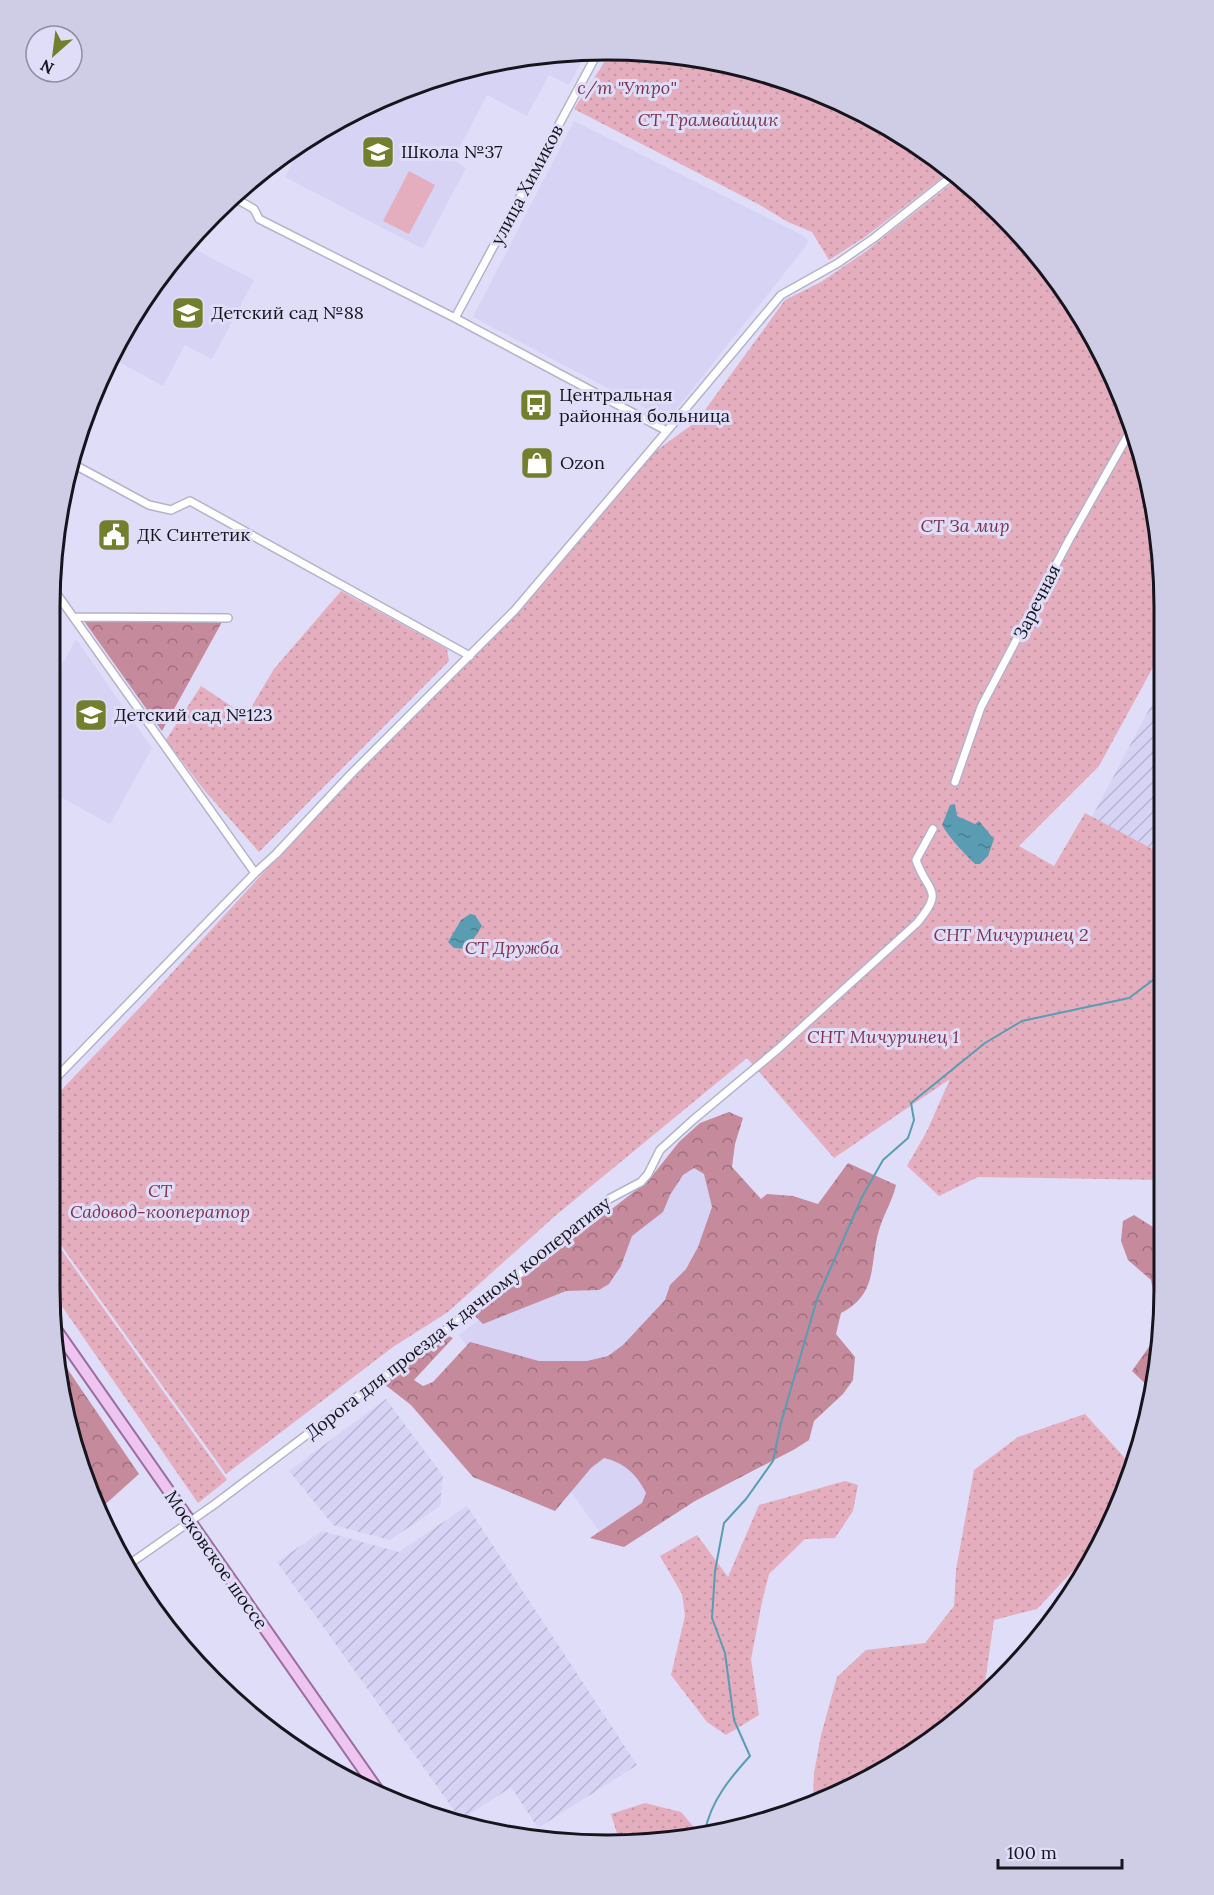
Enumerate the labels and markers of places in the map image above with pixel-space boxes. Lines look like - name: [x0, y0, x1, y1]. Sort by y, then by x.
- school or university icon: Школа №37: [360, 134, 396, 170]
- place label: Школа №37: [401, 140, 502, 163]
- school or university icon: Детский сад №88: [170, 295, 206, 331]
- place label: Детский сад №88: [211, 301, 364, 324]
- place label: Центральная районная больница: [559, 383, 730, 427]
- bus stop icon: Центральная районная больница: [518, 387, 554, 423]
- shop icon: Ozon: [519, 445, 555, 481]
- place label: Ozon: [560, 451, 605, 474]
- public building icon: ДК Синтетик: [96, 517, 132, 553]
- place label: ДК Синтетик: [137, 523, 250, 546]
- school or university icon: Детский сад №123: [73, 697, 109, 733]
- place label: Детский сад №123: [114, 703, 273, 726]

